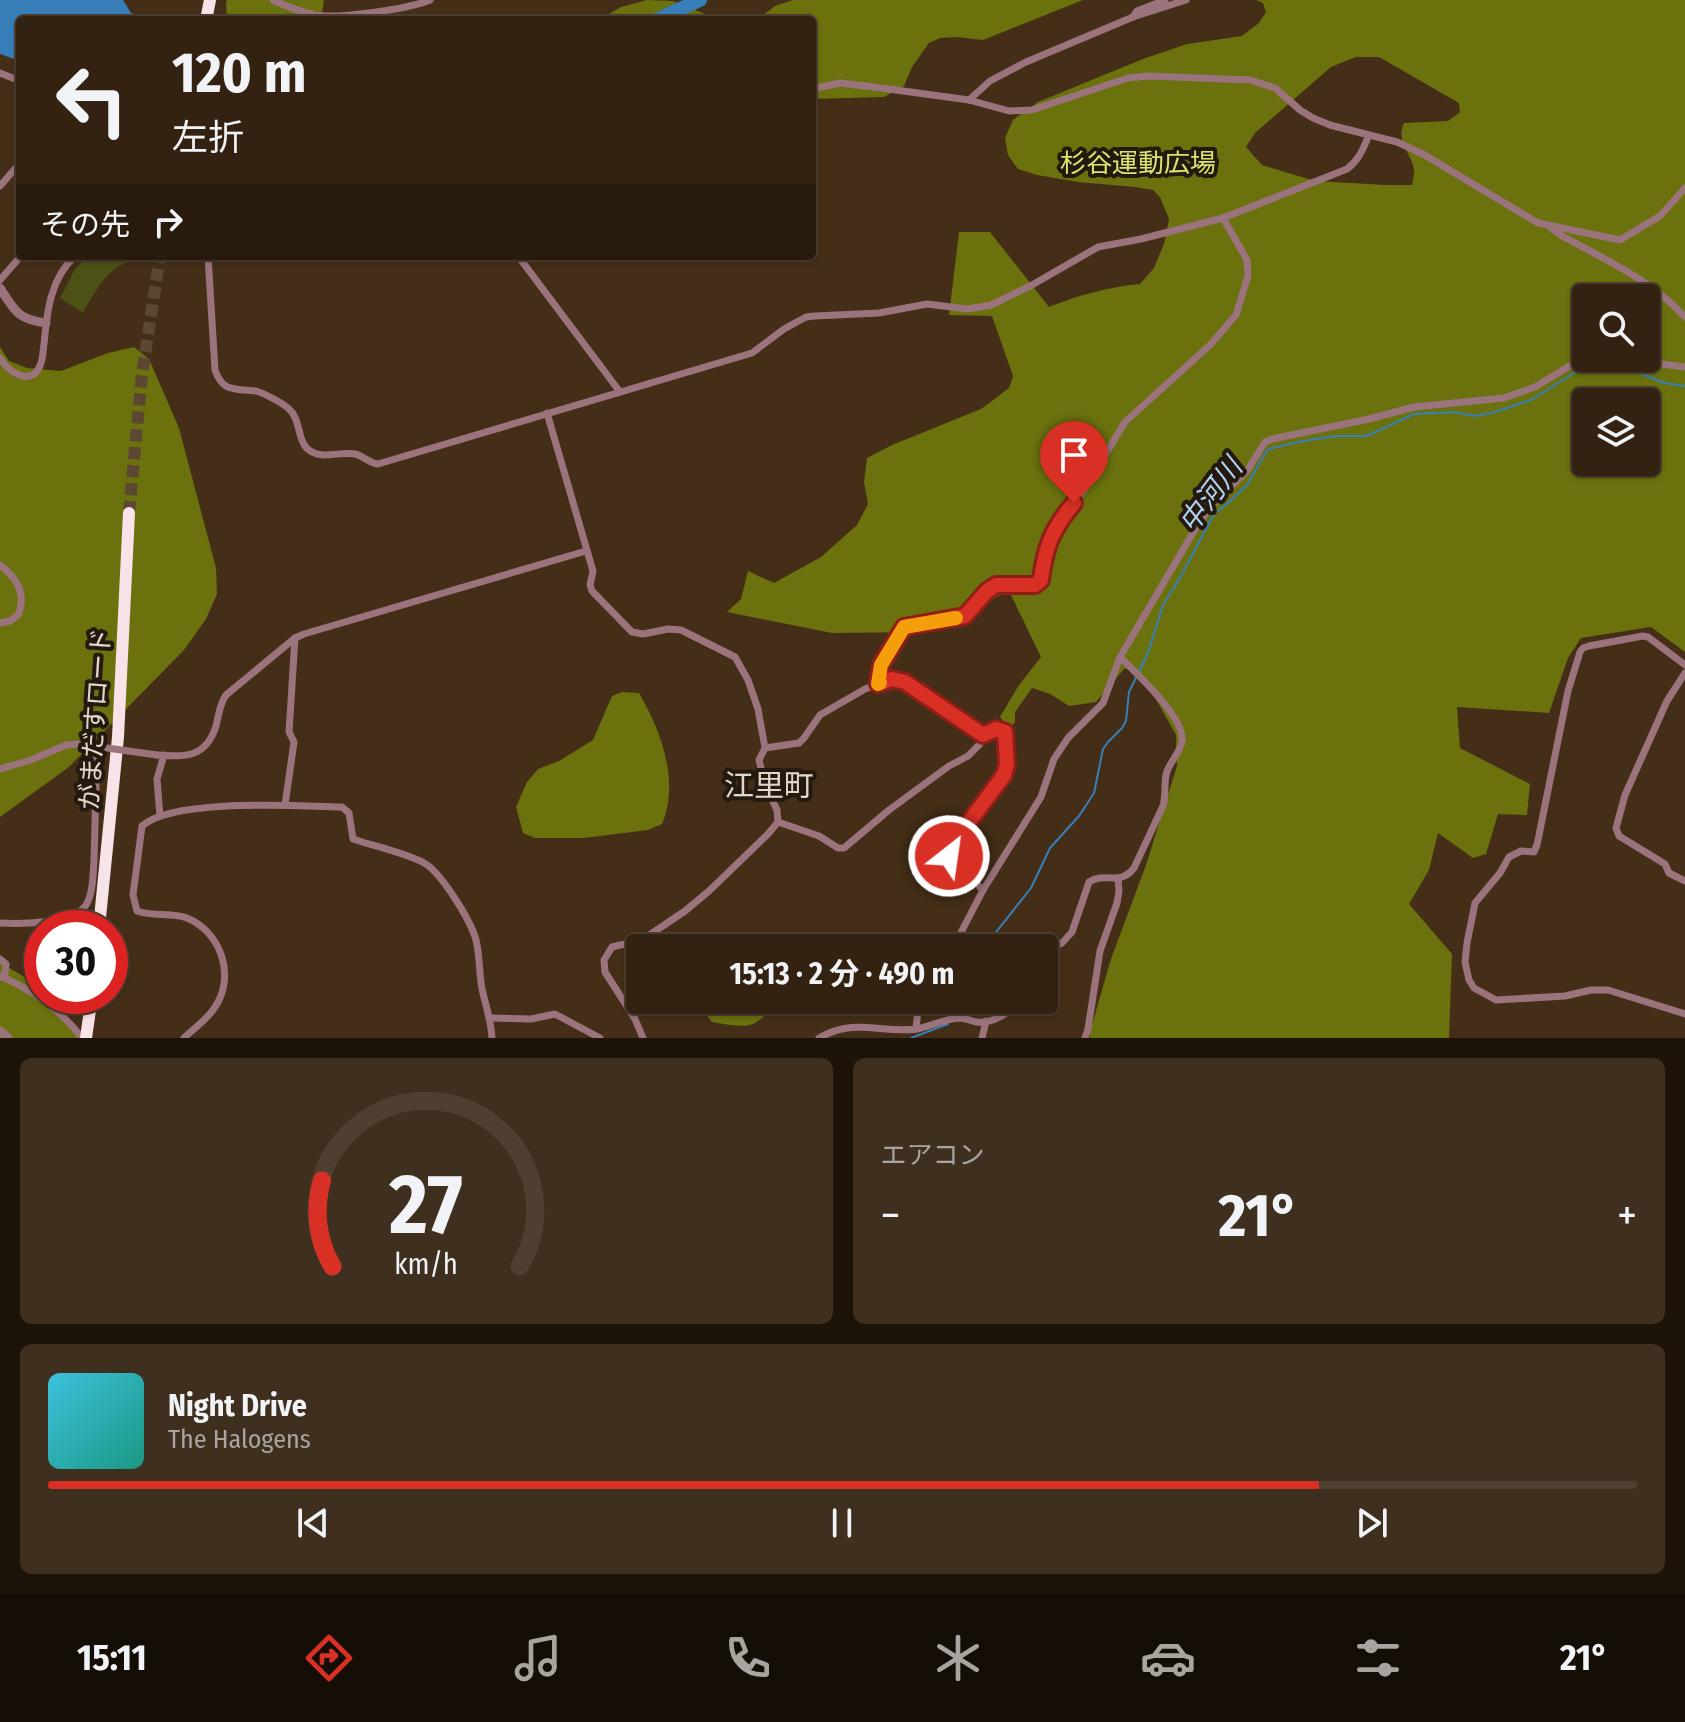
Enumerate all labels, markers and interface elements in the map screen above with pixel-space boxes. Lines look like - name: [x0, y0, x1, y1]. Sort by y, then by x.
- text: 120 m: [172, 40, 307, 107]
- icon: left: [40, 48, 144, 152]
- text: 左折: [172, 116, 244, 160]
- park label: 杉谷運動広場: [1060, 148, 1216, 179]
- icon: right: [146, 200, 190, 244]
- text: その先: [40, 207, 130, 243]
- map controls: [1572, 284, 1660, 476]
- button: search: [1572, 284, 1660, 372]
- button: layers: [1572, 388, 1660, 476]
- pin: [1040, 421, 1108, 503]
- icon: arrive: [1052, 433, 1096, 477]
- water label: 中河川: [1172, 449, 1251, 539]
- street label: がまだすロード: [74, 627, 117, 811]
- district label: 江里町: [724, 768, 814, 804]
- position arrow: [907, 814, 991, 898]
- speed limit sign: 30: [24, 910, 128, 1014]
- text: 15:13 · 2 分 · 490 m: [730, 956, 954, 992]
- text: エアコン: [881, 1140, 985, 1171]
- text: 27: [388, 1155, 463, 1255]
- text: 21°: [1219, 1180, 1299, 1252]
- text: −: [881, 1189, 900, 1242]
- text: +: [1617, 1189, 1637, 1242]
- text: km/h: [394, 1247, 458, 1282]
- text: Night Drive: [168, 1388, 307, 1424]
- text: The Halogens: [168, 1424, 311, 1455]
- icon: previous: [291, 1501, 335, 1545]
- icon: pause: [820, 1501, 864, 1545]
- icon: next: [1350, 1501, 1394, 1545]
- icon: directions: [301, 1630, 357, 1686]
- icon: music: [510, 1630, 566, 1686]
- icon: phone: [720, 1630, 776, 1686]
- icon: climate: [930, 1630, 986, 1686]
- icon: car: [1140, 1630, 1196, 1686]
- icon: filters: [1350, 1630, 1406, 1686]
- text: 15:11: [77, 1636, 147, 1680]
- text: 21°: [1560, 1636, 1608, 1680]

